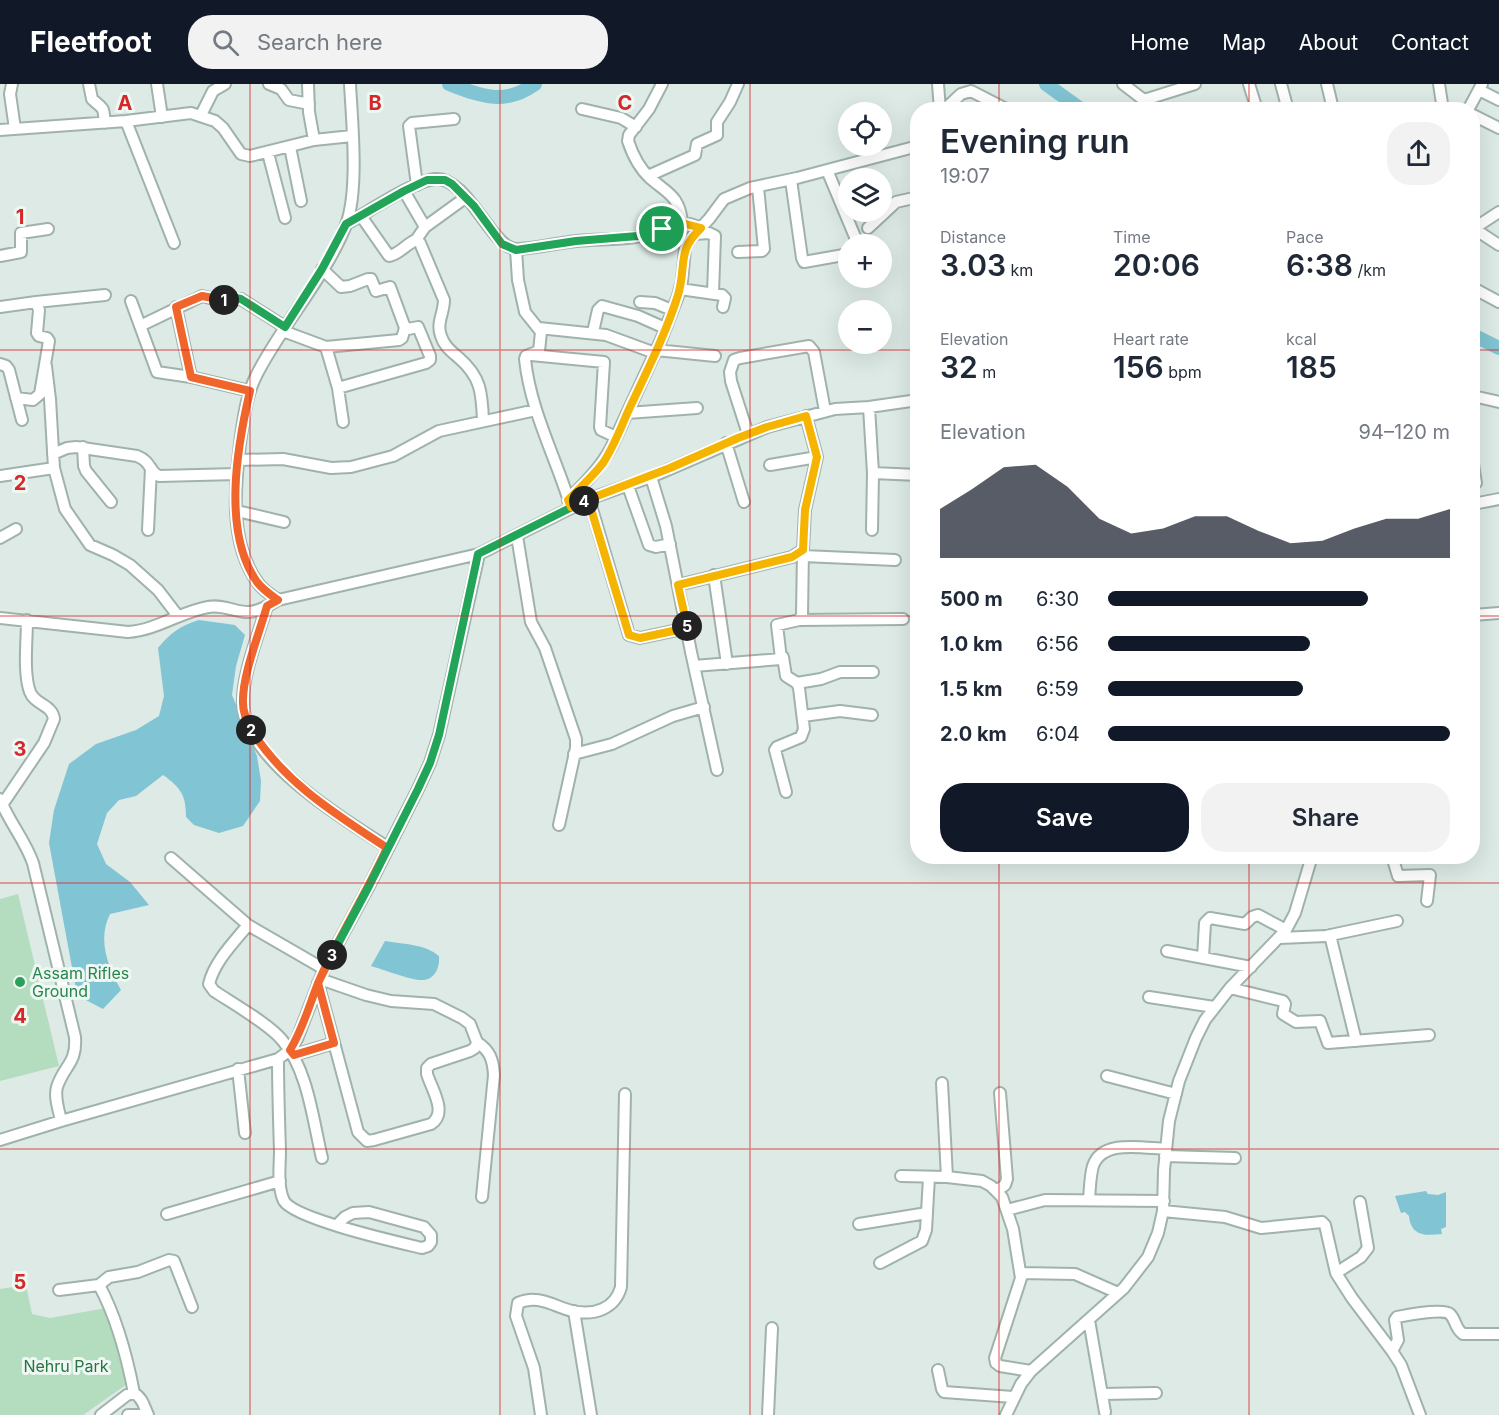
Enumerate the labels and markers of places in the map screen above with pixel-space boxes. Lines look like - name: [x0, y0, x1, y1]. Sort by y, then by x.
- pin: [636, 203, 687, 254]
- pin: 1: [209, 285, 239, 315]
- pin: 4: [569, 486, 599, 516]
- pin: 5: [672, 611, 702, 641]
- pin: 2: [236, 715, 266, 745]
- pin: 3: [317, 940, 347, 970]
- place label: Assam Rifles Ground: [32, 963, 129, 1001]
- marker: Assam Rifles Ground: [13, 975, 27, 989]

